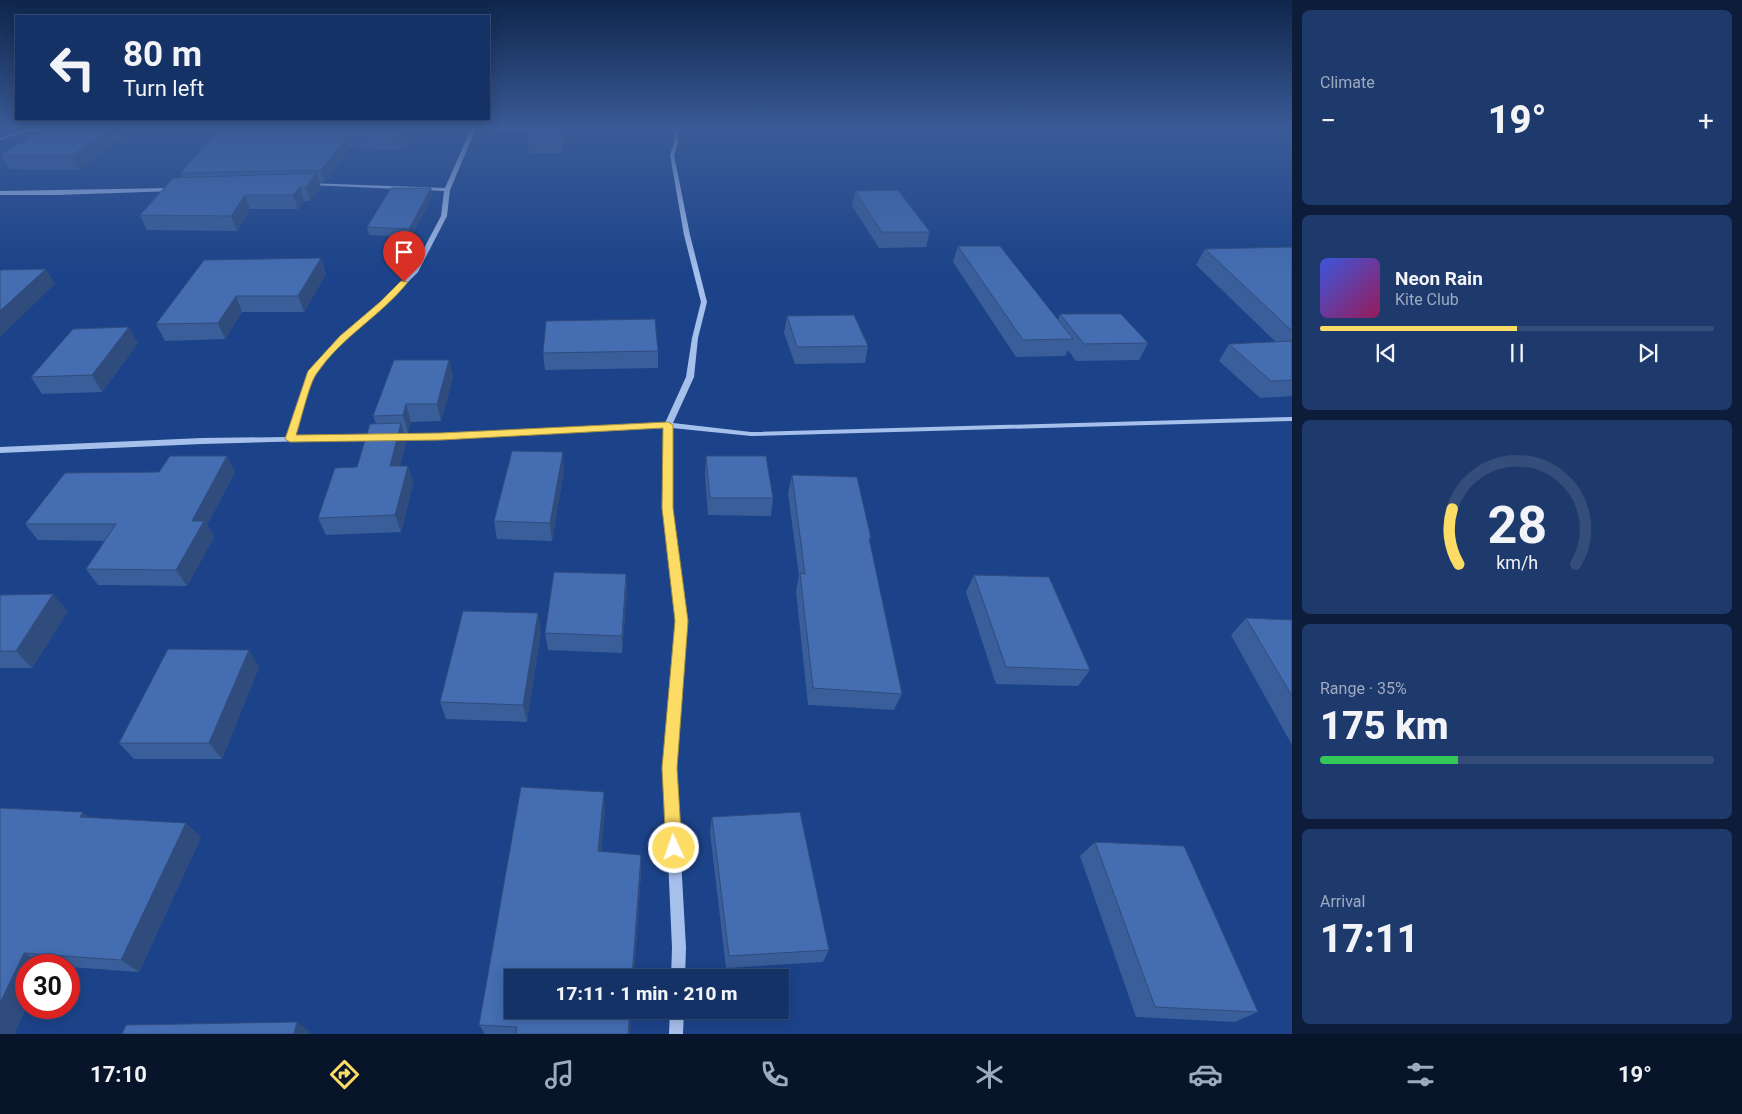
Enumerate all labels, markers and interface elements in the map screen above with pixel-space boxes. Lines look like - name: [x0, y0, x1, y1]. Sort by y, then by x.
- text: 80 m: [123, 34, 202, 75]
- icon: left: [40, 35, 105, 100]
- text: Climate: [1320, 73, 1375, 92]
- text: Turn left: [123, 76, 204, 101]
- text: 19°: [1488, 98, 1546, 142]
- text: −: [1320, 104, 1336, 137]
- text: +: [1698, 104, 1714, 137]
- pin: [383, 231, 425, 282]
- icon: arrive: [390, 238, 418, 266]
- text: Neon Rain: [1395, 267, 1483, 290]
- text: Kite Club: [1395, 290, 1459, 309]
- icon: previous: [1372, 339, 1400, 367]
- icon: pause: [1503, 339, 1531, 367]
- icon: next: [1634, 339, 1662, 367]
- text: 28: [1487, 495, 1547, 556]
- text: km/h: [1496, 552, 1538, 573]
- text: Range · 35%: [1320, 679, 1407, 698]
- text: 175 km: [1320, 704, 1449, 748]
- position arrow: [647, 821, 699, 873]
- text: Arrival: [1320, 892, 1365, 911]
- text: 17:11: [1320, 917, 1419, 961]
- speed limit sign: 30: [15, 954, 80, 1019]
- text: 17:11 · 1 min · 210 m: [555, 982, 738, 1005]
- icon: directions: [327, 1057, 362, 1092]
- icon: music: [542, 1057, 577, 1092]
- icon: phone: [757, 1057, 792, 1092]
- icon: climate: [972, 1057, 1007, 1092]
- icon: car: [1188, 1057, 1223, 1092]
- icon: filters: [1403, 1057, 1438, 1092]
- text: 17:10: [90, 1062, 147, 1087]
- text: 19°: [1618, 1062, 1652, 1087]

